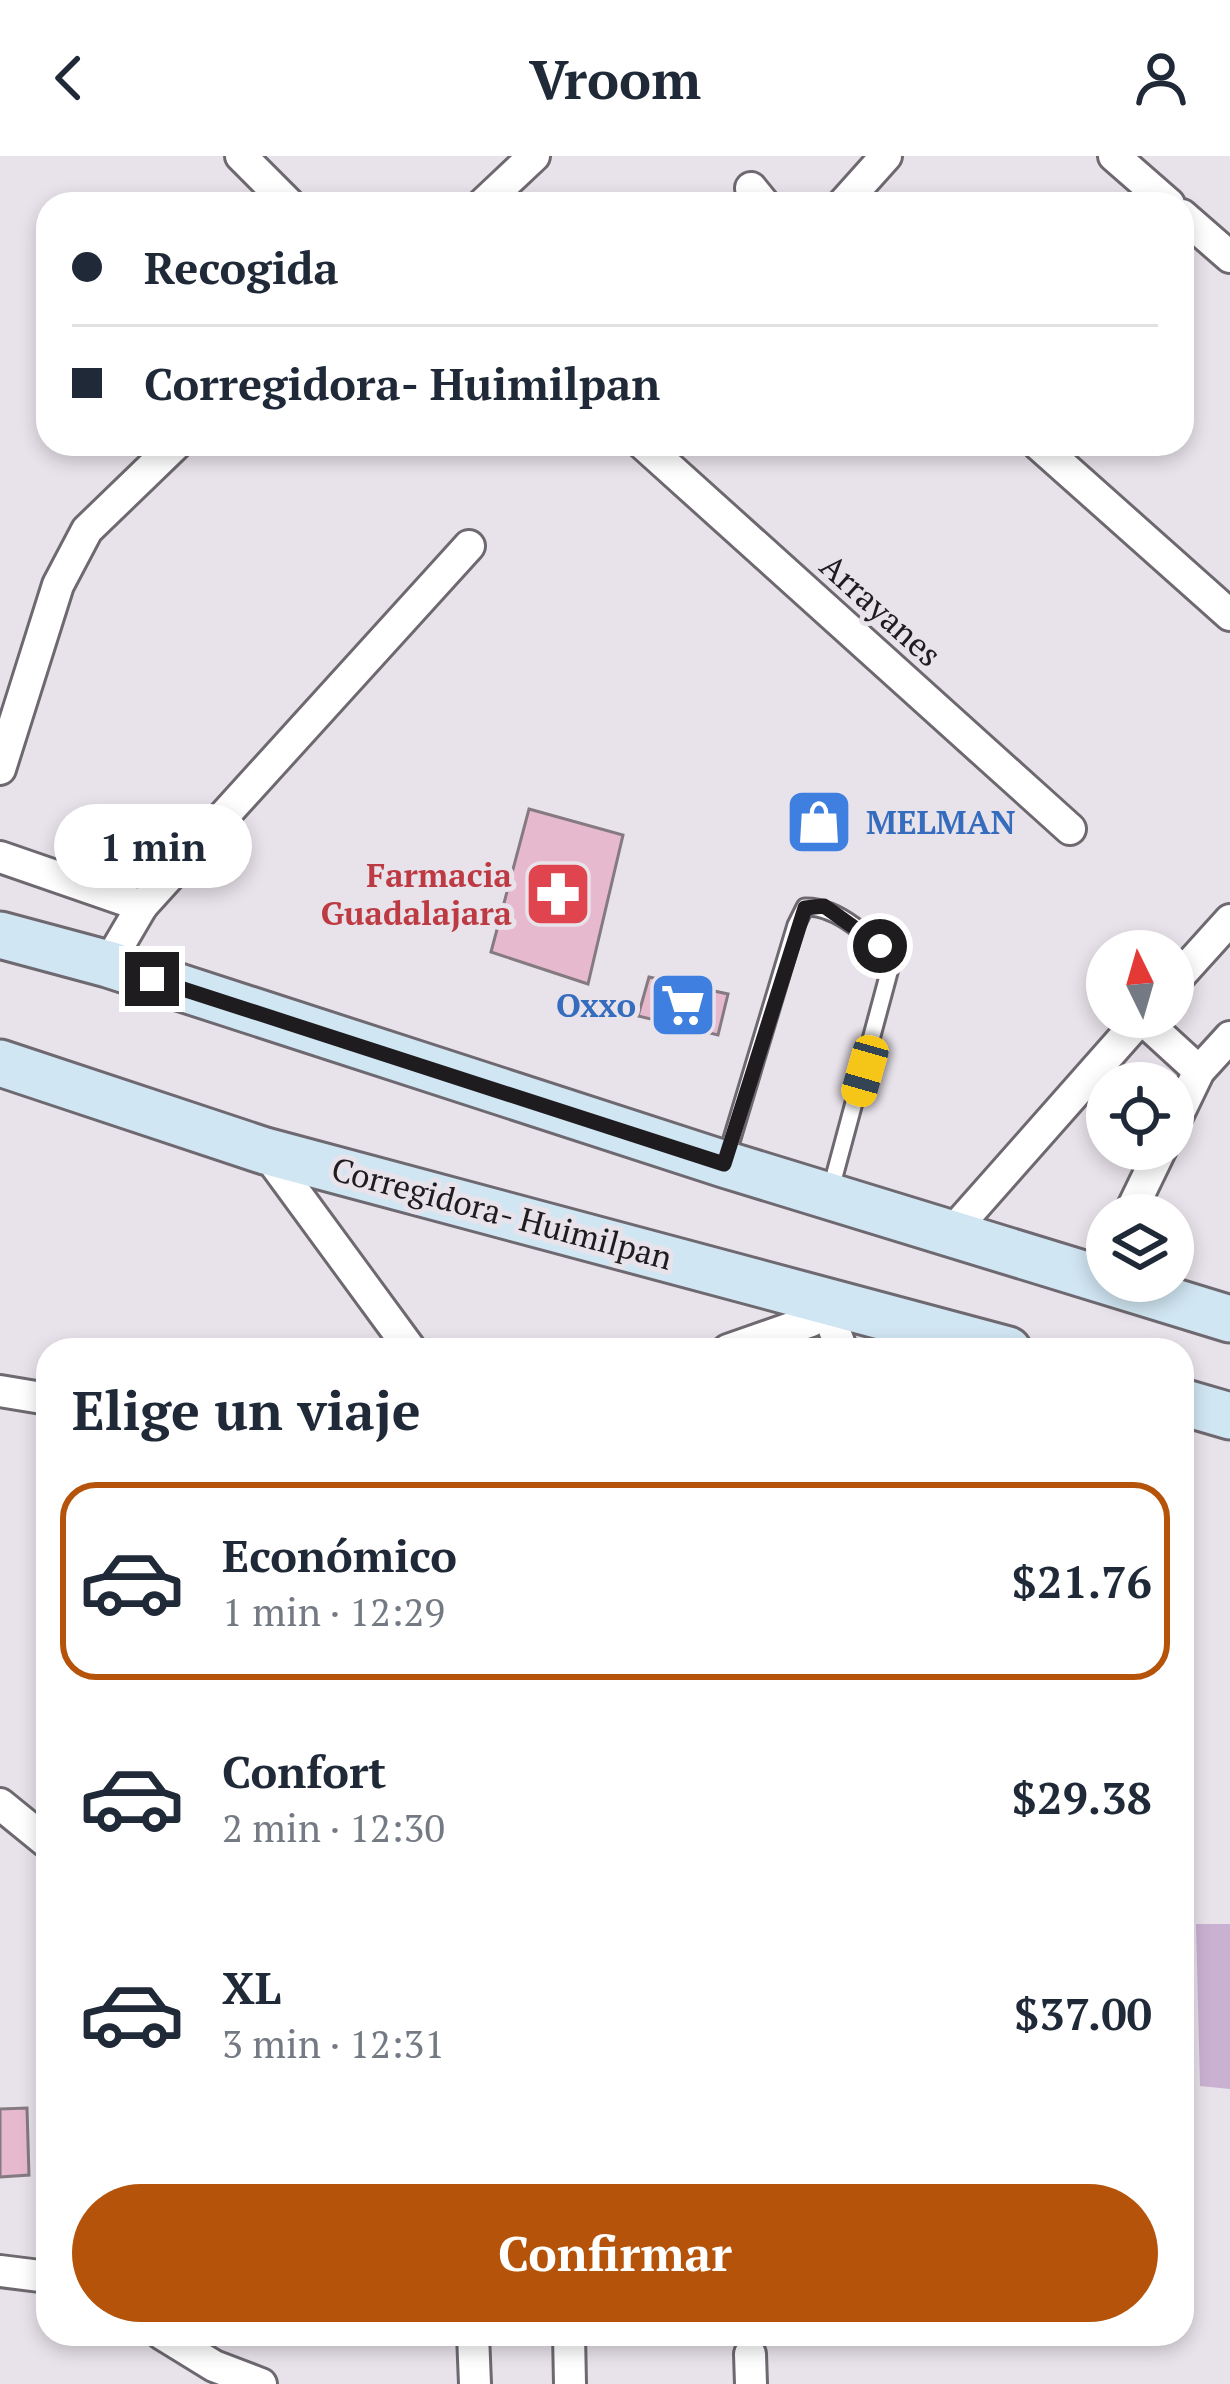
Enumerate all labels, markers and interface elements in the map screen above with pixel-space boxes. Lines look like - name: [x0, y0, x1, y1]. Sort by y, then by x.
- text: Vroom: [529, 43, 701, 114]
- icon: back: [36, 45, 102, 111]
- icon: person: [1128, 45, 1194, 111]
- text: Recogida: [144, 237, 339, 297]
- text: Corregidora- Huimilpan: [144, 353, 660, 413]
- street label: Arrayanes: [812, 544, 951, 675]
- shop icon: MELMAN: [784, 787, 854, 857]
- place label: MELMAN: [866, 800, 1016, 843]
- callout: 1 min: [53, 805, 251, 889]
- text: 1 min: [100, 820, 206, 872]
- place label: Farmacia Guadalajara: [321, 853, 512, 934]
- pharmacy icon: Farmacia Guadalajara: [523, 859, 593, 929]
- route start: [853, 919, 907, 973]
- north arrow: [1086, 930, 1194, 1038]
- map controls: [1086, 930, 1194, 1302]
- route end: [125, 952, 179, 1006]
- supermarket icon: Oxxo: [648, 970, 718, 1040]
- place label: Oxxo: [556, 983, 636, 1026]
- car: [838, 1031, 892, 1111]
- button: locate: [1086, 1062, 1194, 1170]
- street label: Corregidora- Huimilpan: [327, 1146, 677, 1279]
- button: layers: [1086, 1194, 1194, 1302]
- text: Elige un viaje: [72, 1374, 421, 1445]
- text: Económico: [222, 1525, 457, 1585]
- icon: car: [78, 1527, 186, 1635]
- text: $21.76: [1012, 1551, 1152, 1611]
- text: 1 min · 12:29: [222, 1585, 445, 1637]
- text: Confort: [222, 1741, 386, 1801]
- icon: car: [78, 1743, 186, 1851]
- text: $29.38: [1012, 1767, 1152, 1827]
- text: 2 min · 12:30: [222, 1801, 445, 1853]
- text: XL: [222, 1957, 281, 2017]
- icon: car: [78, 1959, 186, 2067]
- text: $37.00: [1014, 1983, 1152, 2043]
- text: 3 min · 12:31: [222, 2017, 445, 2069]
- button: Confirmar: [72, 2184, 1158, 2322]

